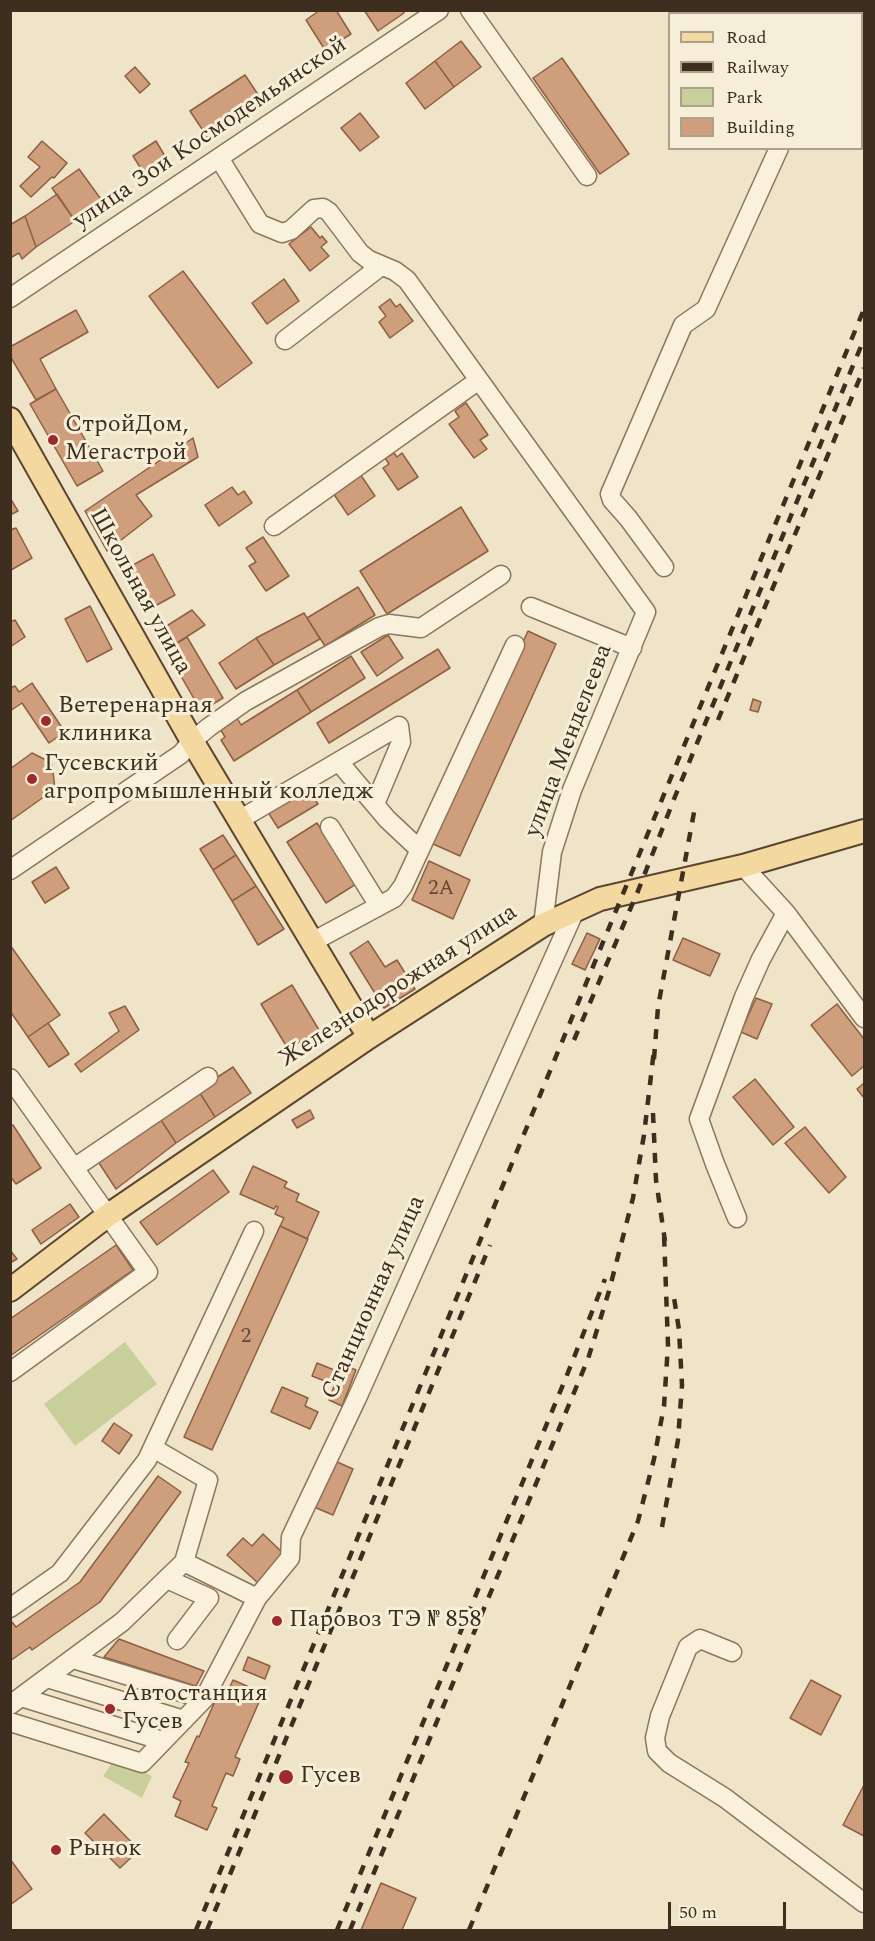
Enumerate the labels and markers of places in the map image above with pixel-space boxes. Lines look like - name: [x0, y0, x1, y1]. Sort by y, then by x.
- place label: СтройДом, Мегастрой: [65, 412, 188, 468]
- marker: СтройДом, Мегастрой: [46, 433, 60, 447]
- place label: Ветеренарная клиника: [58, 693, 213, 749]
- marker: Ветеренарная клиника: [39, 714, 53, 728]
- place label: Гусевский агропромышленный колледж: [44, 751, 374, 807]
- marker: Гусевский агропромышленный колледж: [25, 772, 39, 786]
- place label: Паровоз ТЭ № 858: [289, 1607, 482, 1635]
- marker: Паровоз ТЭ № 858: [270, 1614, 284, 1628]
- place label: Автостанция Гусев: [122, 1681, 267, 1737]
- marker: Автостанция Гусев: [103, 1702, 117, 1716]
- place label: Гусев: [300, 1763, 361, 1791]
- marker: Гусев: [277, 1768, 295, 1786]
- place label: Рынок: [68, 1836, 142, 1864]
- marker: Рынок: [49, 1843, 63, 1857]

